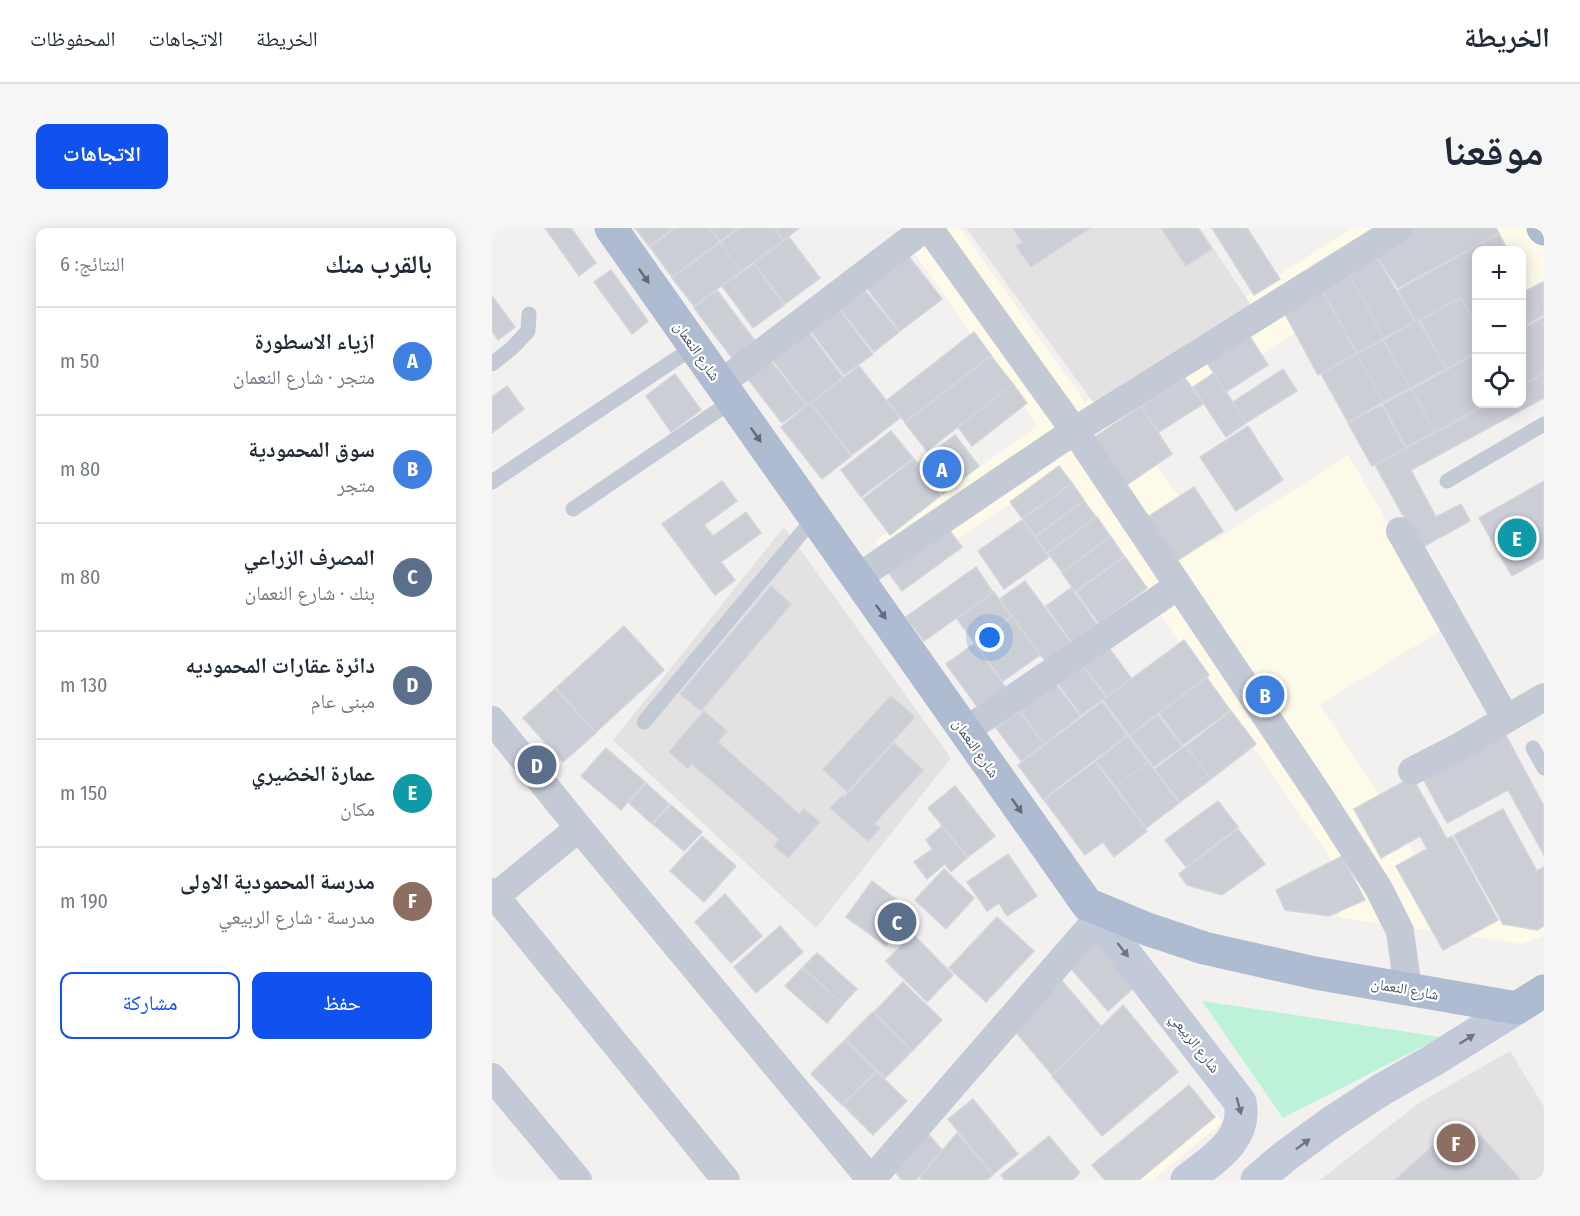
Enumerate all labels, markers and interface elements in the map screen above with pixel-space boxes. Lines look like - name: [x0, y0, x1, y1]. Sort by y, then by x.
- text: الخريطة: [1464, 21, 1550, 54]
- text: المحفوظات: [30, 26, 115, 52]
- text: الاتجاهات: [148, 26, 223, 52]
- text: الخريطة: [256, 26, 318, 52]
- button: الاتجاهات: [36, 124, 168, 189]
- text: موقعنا: [1443, 126, 1544, 176]
- map controls: [1472, 246, 1526, 408]
- button: +: [1472, 246, 1526, 300]
- text: بالقرب منك: [325, 249, 432, 280]
- text: النتائج: 6: [60, 252, 125, 276]
- one-way arrow: [638, 267, 650, 283]
- button: −: [1472, 300, 1526, 354]
- street label: شارع النعمان: [669, 318, 724, 385]
- text: ازياء الاسطورة: [254, 328, 375, 355]
- text: 50 m: [60, 349, 100, 373]
- text: A: [407, 349, 418, 373]
- button: locate: [1472, 354, 1526, 408]
- text: متجر · شارع النعمان: [233, 365, 375, 389]
- one-way arrow: [750, 427, 762, 443]
- text: سوق المحمودية: [248, 436, 375, 463]
- pin: A: [922, 446, 962, 492]
- text: 80 m: [60, 457, 101, 481]
- text: B: [407, 457, 418, 481]
- text: متجر: [337, 473, 375, 497]
- pin: E: [1498, 516, 1536, 560]
- text: المصرف الزراعي: [244, 544, 375, 571]
- text: 80 m: [60, 565, 101, 589]
- text: C: [407, 565, 418, 589]
- text: بنك · شارع النعمان: [244, 581, 375, 605]
- one-way arrow: [875, 604, 886, 620]
- your location: [975, 623, 1004, 652]
- text: دائرة عقارات المحموديه: [185, 652, 375, 679]
- pin: B: [1246, 672, 1284, 718]
- text: 130 m: [60, 673, 107, 697]
- text: D: [407, 673, 418, 697]
- text: مبنى عام: [311, 689, 375, 713]
- street label: شارع النعمان: [948, 715, 1003, 782]
- pin: D: [518, 742, 556, 788]
- text: عمارة الخضيري: [251, 760, 375, 787]
- text: 150 m: [60, 781, 108, 805]
- text: E: [408, 781, 417, 805]
- text: مكان: [340, 797, 375, 821]
- one-way arrow: [1011, 797, 1023, 813]
- text: مدرسة المحمودية الاولى: [180, 868, 375, 895]
- text: 190 m: [60, 889, 108, 913]
- text: F: [408, 889, 417, 913]
- pin: C: [878, 900, 916, 944]
- text: مدرسة · شارع الربيعي: [218, 905, 375, 929]
- one-way arrow: [1117, 942, 1129, 958]
- button: مشاركة: [60, 972, 240, 1039]
- button: حفظ: [252, 972, 432, 1039]
- street label: شارع النعمان: [1370, 974, 1440, 1005]
- street label: شارع الربيعي: [1164, 1010, 1224, 1078]
- one-way arrow: [1459, 1034, 1475, 1045]
- one-way arrow: [1235, 1097, 1244, 1115]
- pin: F: [1436, 1120, 1476, 1166]
- one-way arrow: [1295, 1138, 1310, 1150]

